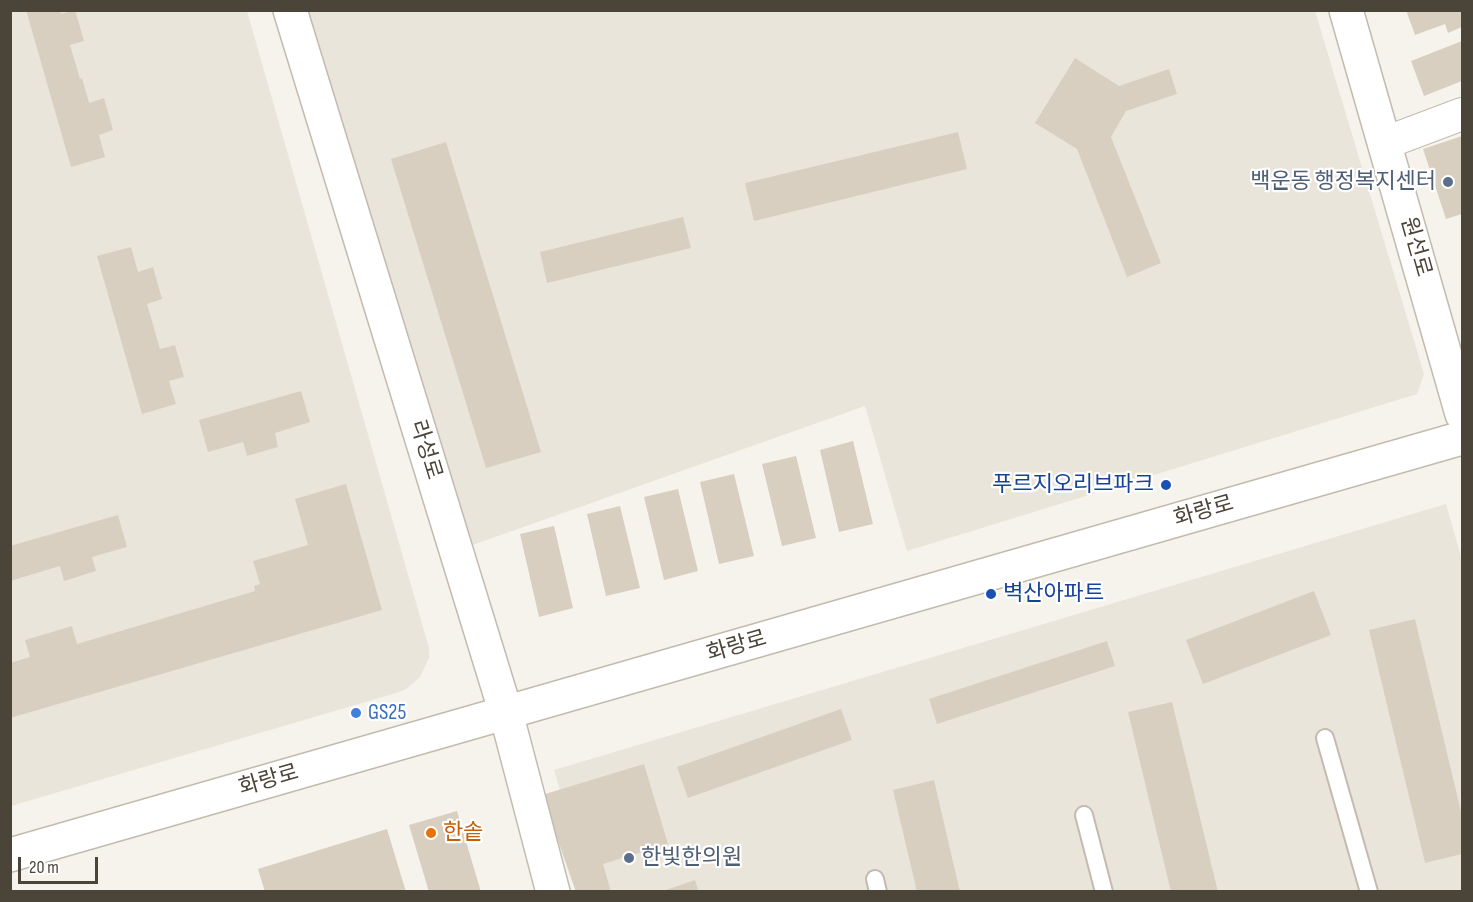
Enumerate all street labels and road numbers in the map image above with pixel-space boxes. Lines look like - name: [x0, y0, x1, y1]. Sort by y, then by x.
- street label: 원선로: [1394, 214, 1436, 280]
- street label: 라성로: [404, 417, 446, 483]
- street label: 화랑로: [1171, 491, 1237, 533]
- street label: 화랑로: [704, 626, 770, 668]
- street label: 화랑로: [236, 760, 302, 802]

